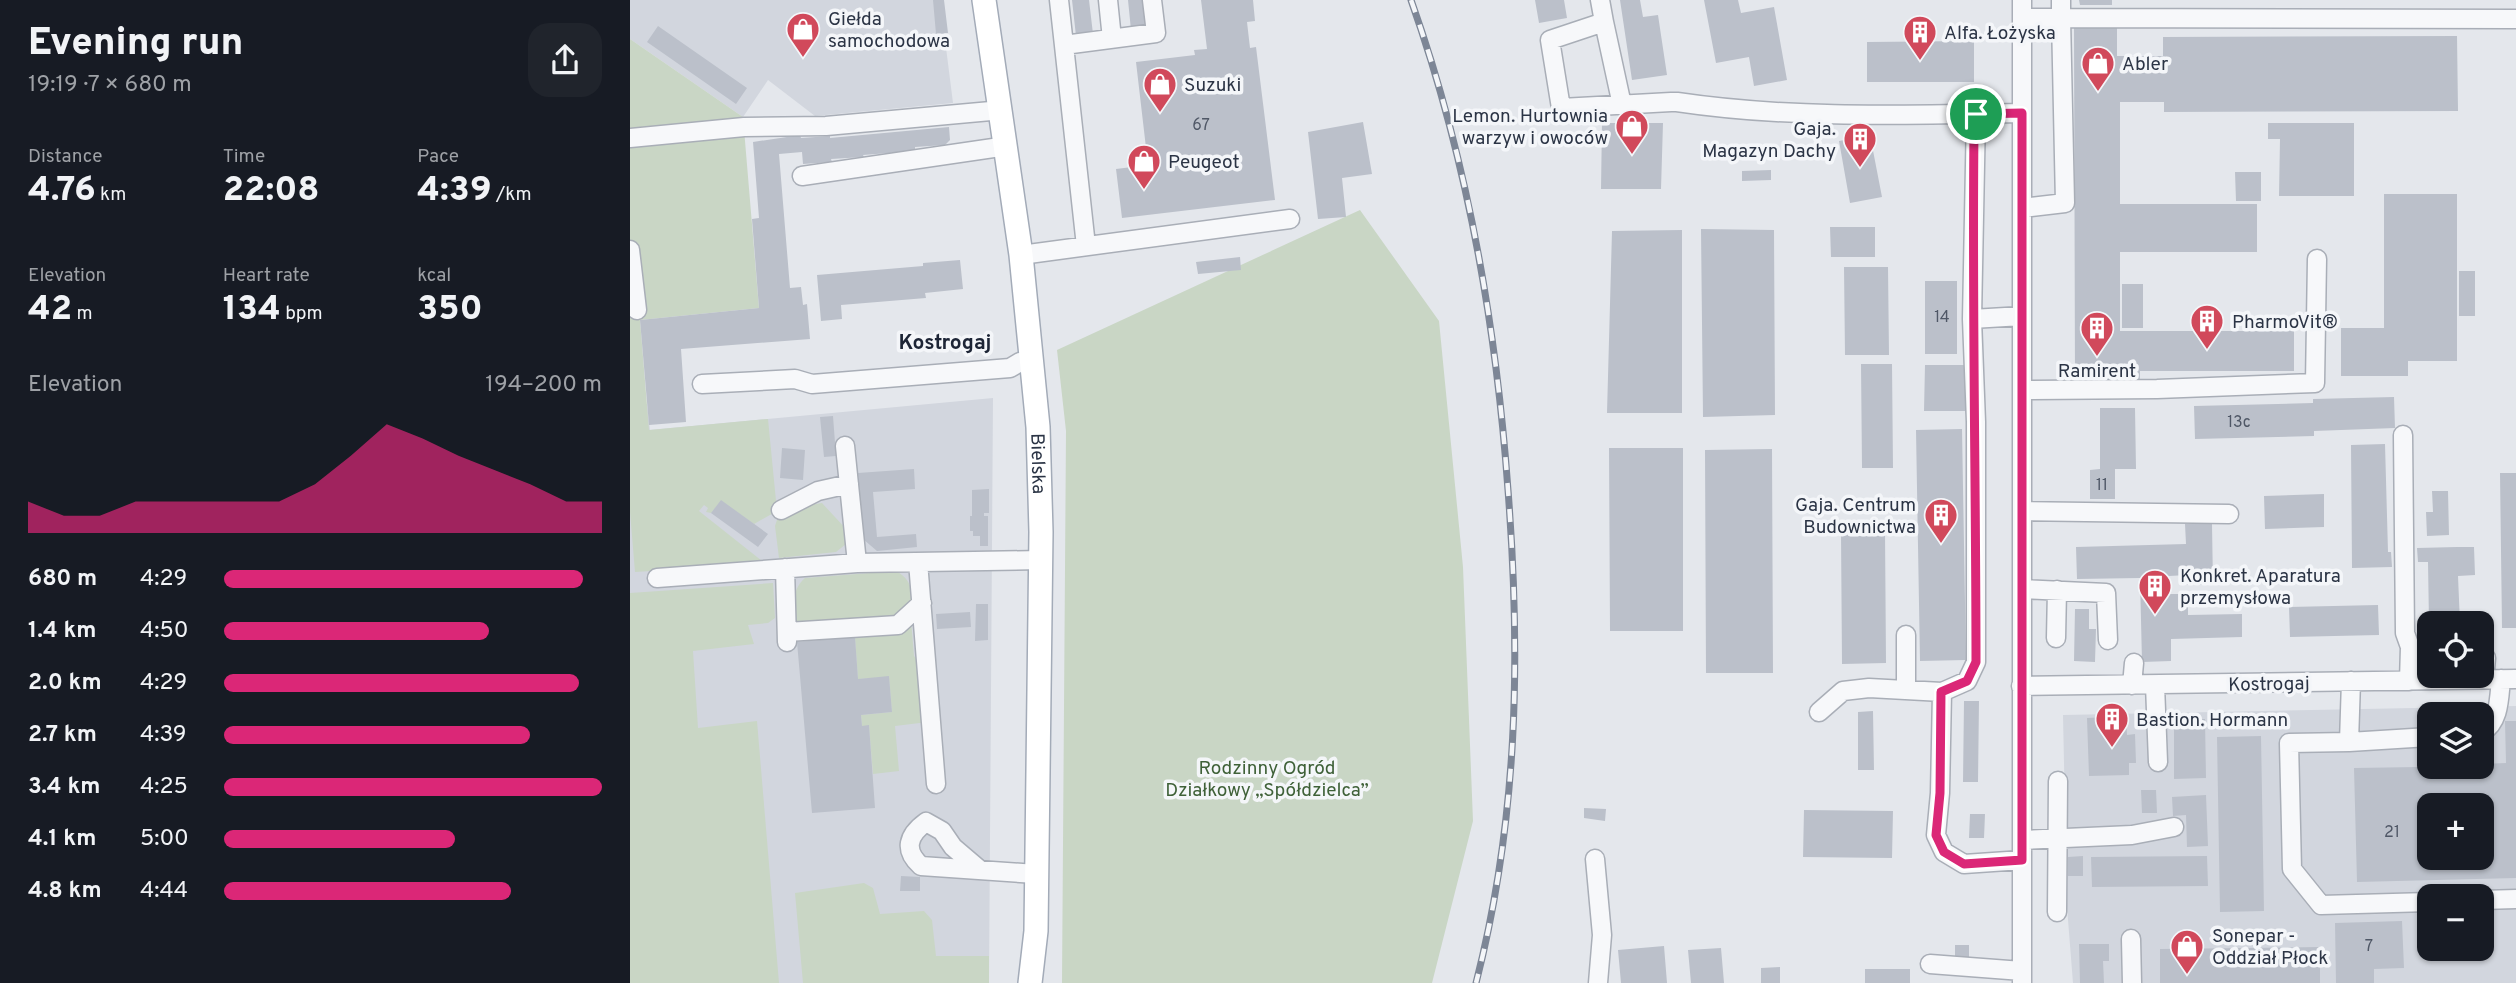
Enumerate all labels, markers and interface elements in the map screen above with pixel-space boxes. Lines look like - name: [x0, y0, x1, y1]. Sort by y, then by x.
- place label: Giełda samochodowa: [828, 8, 950, 54]
- shop icon: Giełda samochodowa: [784, 10, 822, 59]
- building icon: Alfa. Łożyska: [1901, 13, 1939, 62]
- text: Evening run: [28, 20, 243, 69]
- place label: Alfa. Łożyska: [1944, 22, 2056, 46]
- button: share: [528, 23, 602, 97]
- shop icon: Abler: [2079, 44, 2117, 93]
- place label: Abler: [2122, 53, 2169, 77]
- shop icon: Suzuki: [1141, 65, 1179, 114]
- text: 19:19 · 7 × 680 m: [28, 71, 192, 100]
- place label: Suzuki: [1184, 74, 1241, 98]
- pin: [1946, 84, 2006, 144]
- icon: arrive: [1957, 95, 1995, 133]
- place label: Lemon. Hurtownia warzyw i owoców: [1452, 105, 1608, 151]
- shop icon: Lemon. Hurtownia warzyw i owoców: [1613, 107, 1651, 156]
- house number: 67: [1192, 116, 1210, 136]
- place label: Gaja. Magazyn Dachy: [1702, 118, 1836, 164]
- building icon: Gaja. Magazyn Dachy: [1841, 120, 1879, 169]
- shop icon: Peugeot: [1125, 142, 1163, 191]
- text: Distance: [28, 145, 103, 169]
- text: Time: [223, 145, 265, 169]
- text: Pace: [417, 145, 459, 169]
- place label: Peugeot: [1168, 151, 1240, 175]
- text: 4.76: [28, 169, 96, 213]
- text: 22:08: [223, 169, 320, 213]
- text: 4:39: [417, 169, 492, 213]
- text: km: [96, 183, 126, 207]
- text: /km: [492, 183, 532, 207]
- text: Elevation: [28, 264, 106, 288]
- text: Heart rate: [223, 264, 310, 288]
- text: kcal: [417, 264, 451, 288]
- text: 42: [28, 288, 72, 332]
- text: 134: [223, 288, 281, 332]
- text: 350: [417, 288, 483, 332]
- text: m: [72, 302, 93, 326]
- text: bpm: [281, 302, 322, 326]
- building icon: PharmoVit®: [2188, 302, 2226, 351]
- house number: 14: [1934, 308, 1950, 328]
- building icon: Ramirent: [2078, 309, 2116, 358]
- place label: PharmoVit®: [2232, 311, 2338, 335]
- district label: Kostrogaj: [898, 330, 992, 357]
- place label: Ramirent: [2058, 360, 2136, 384]
- text: Elevation: [28, 371, 123, 400]
- text: 194–200 m: [485, 371, 602, 400]
- house number: 13c: [2227, 413, 2251, 433]
- street label: Bielska: [1024, 433, 1050, 494]
- house number: 11: [2096, 476, 2108, 496]
- place label: Gaja. Centrum Budownictwa: [1795, 494, 1916, 540]
- building icon: Gaja. Centrum Budownictwa: [1922, 496, 1960, 545]
- text: 680 m: [28, 565, 97, 594]
- text: 4:29: [140, 565, 187, 594]
- place label: Konkret. Aparatura przemysłowa: [2180, 565, 2341, 611]
- building icon: Konkret. Aparatura przemysłowa: [2136, 567, 2174, 616]
- map controls: [2417, 611, 2494, 961]
- button: locate: [2417, 611, 2494, 688]
- text: 1.4 km: [28, 617, 96, 646]
- text: 4:50: [140, 617, 188, 646]
- text: 2.0 km: [28, 669, 102, 698]
- text: 4:29: [140, 669, 187, 698]
- street label: Kostrogaj: [2228, 672, 2310, 698]
- building icon: Bastion. Hormann: [2093, 700, 2131, 749]
- button: layers: [2417, 702, 2494, 779]
- place label: Bastion. Hormann: [2136, 709, 2288, 733]
- text: 2.7 km: [28, 721, 97, 750]
- text: 4:39: [140, 721, 187, 750]
- park label: Rodzinny Ogród Działkowy „Spółdzielca”: [1165, 757, 1369, 803]
- text: 3.4 km: [28, 773, 100, 802]
- text: 4:25: [140, 773, 188, 802]
- button: +: [2417, 793, 2494, 870]
- house number: 21: [2384, 823, 2400, 843]
- text: 4.1 km: [28, 825, 96, 854]
- text: 5:00: [140, 825, 189, 854]
- text: 4.8 km: [28, 877, 102, 906]
- text: 4:44: [140, 877, 188, 906]
- button: −: [2417, 884, 2494, 961]
- place label: Sonepar - Oddział Płock: [2212, 925, 2328, 971]
- shop icon: Sonepar - Oddział Płock: [2168, 927, 2206, 976]
- house number: 7: [2365, 937, 2373, 957]

